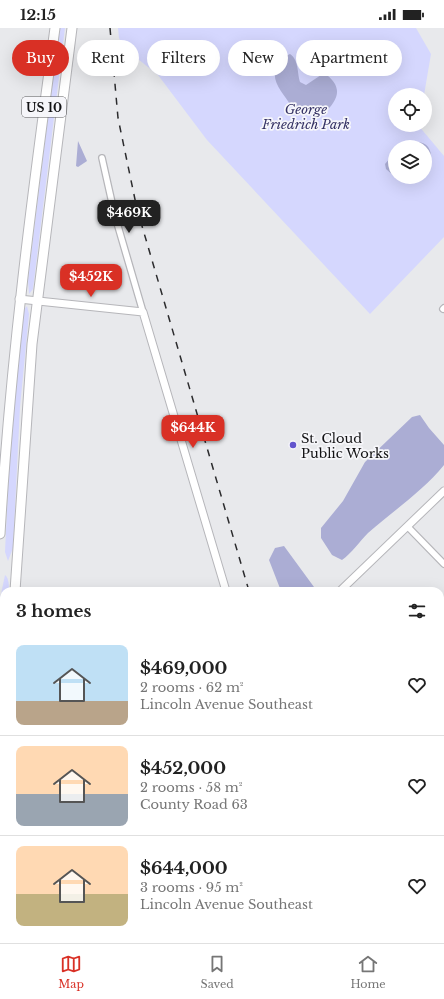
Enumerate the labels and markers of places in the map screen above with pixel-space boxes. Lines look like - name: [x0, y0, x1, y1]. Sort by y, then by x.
- pin: $469K: [101, 200, 157, 234]
- pin: $452K: [63, 264, 119, 298]
- pin: $644K: [165, 415, 221, 449]
- place label: St. Cloud Public Works: [301, 430, 389, 462]
- marker: St. Cloud Public Works: [288, 440, 298, 450]

